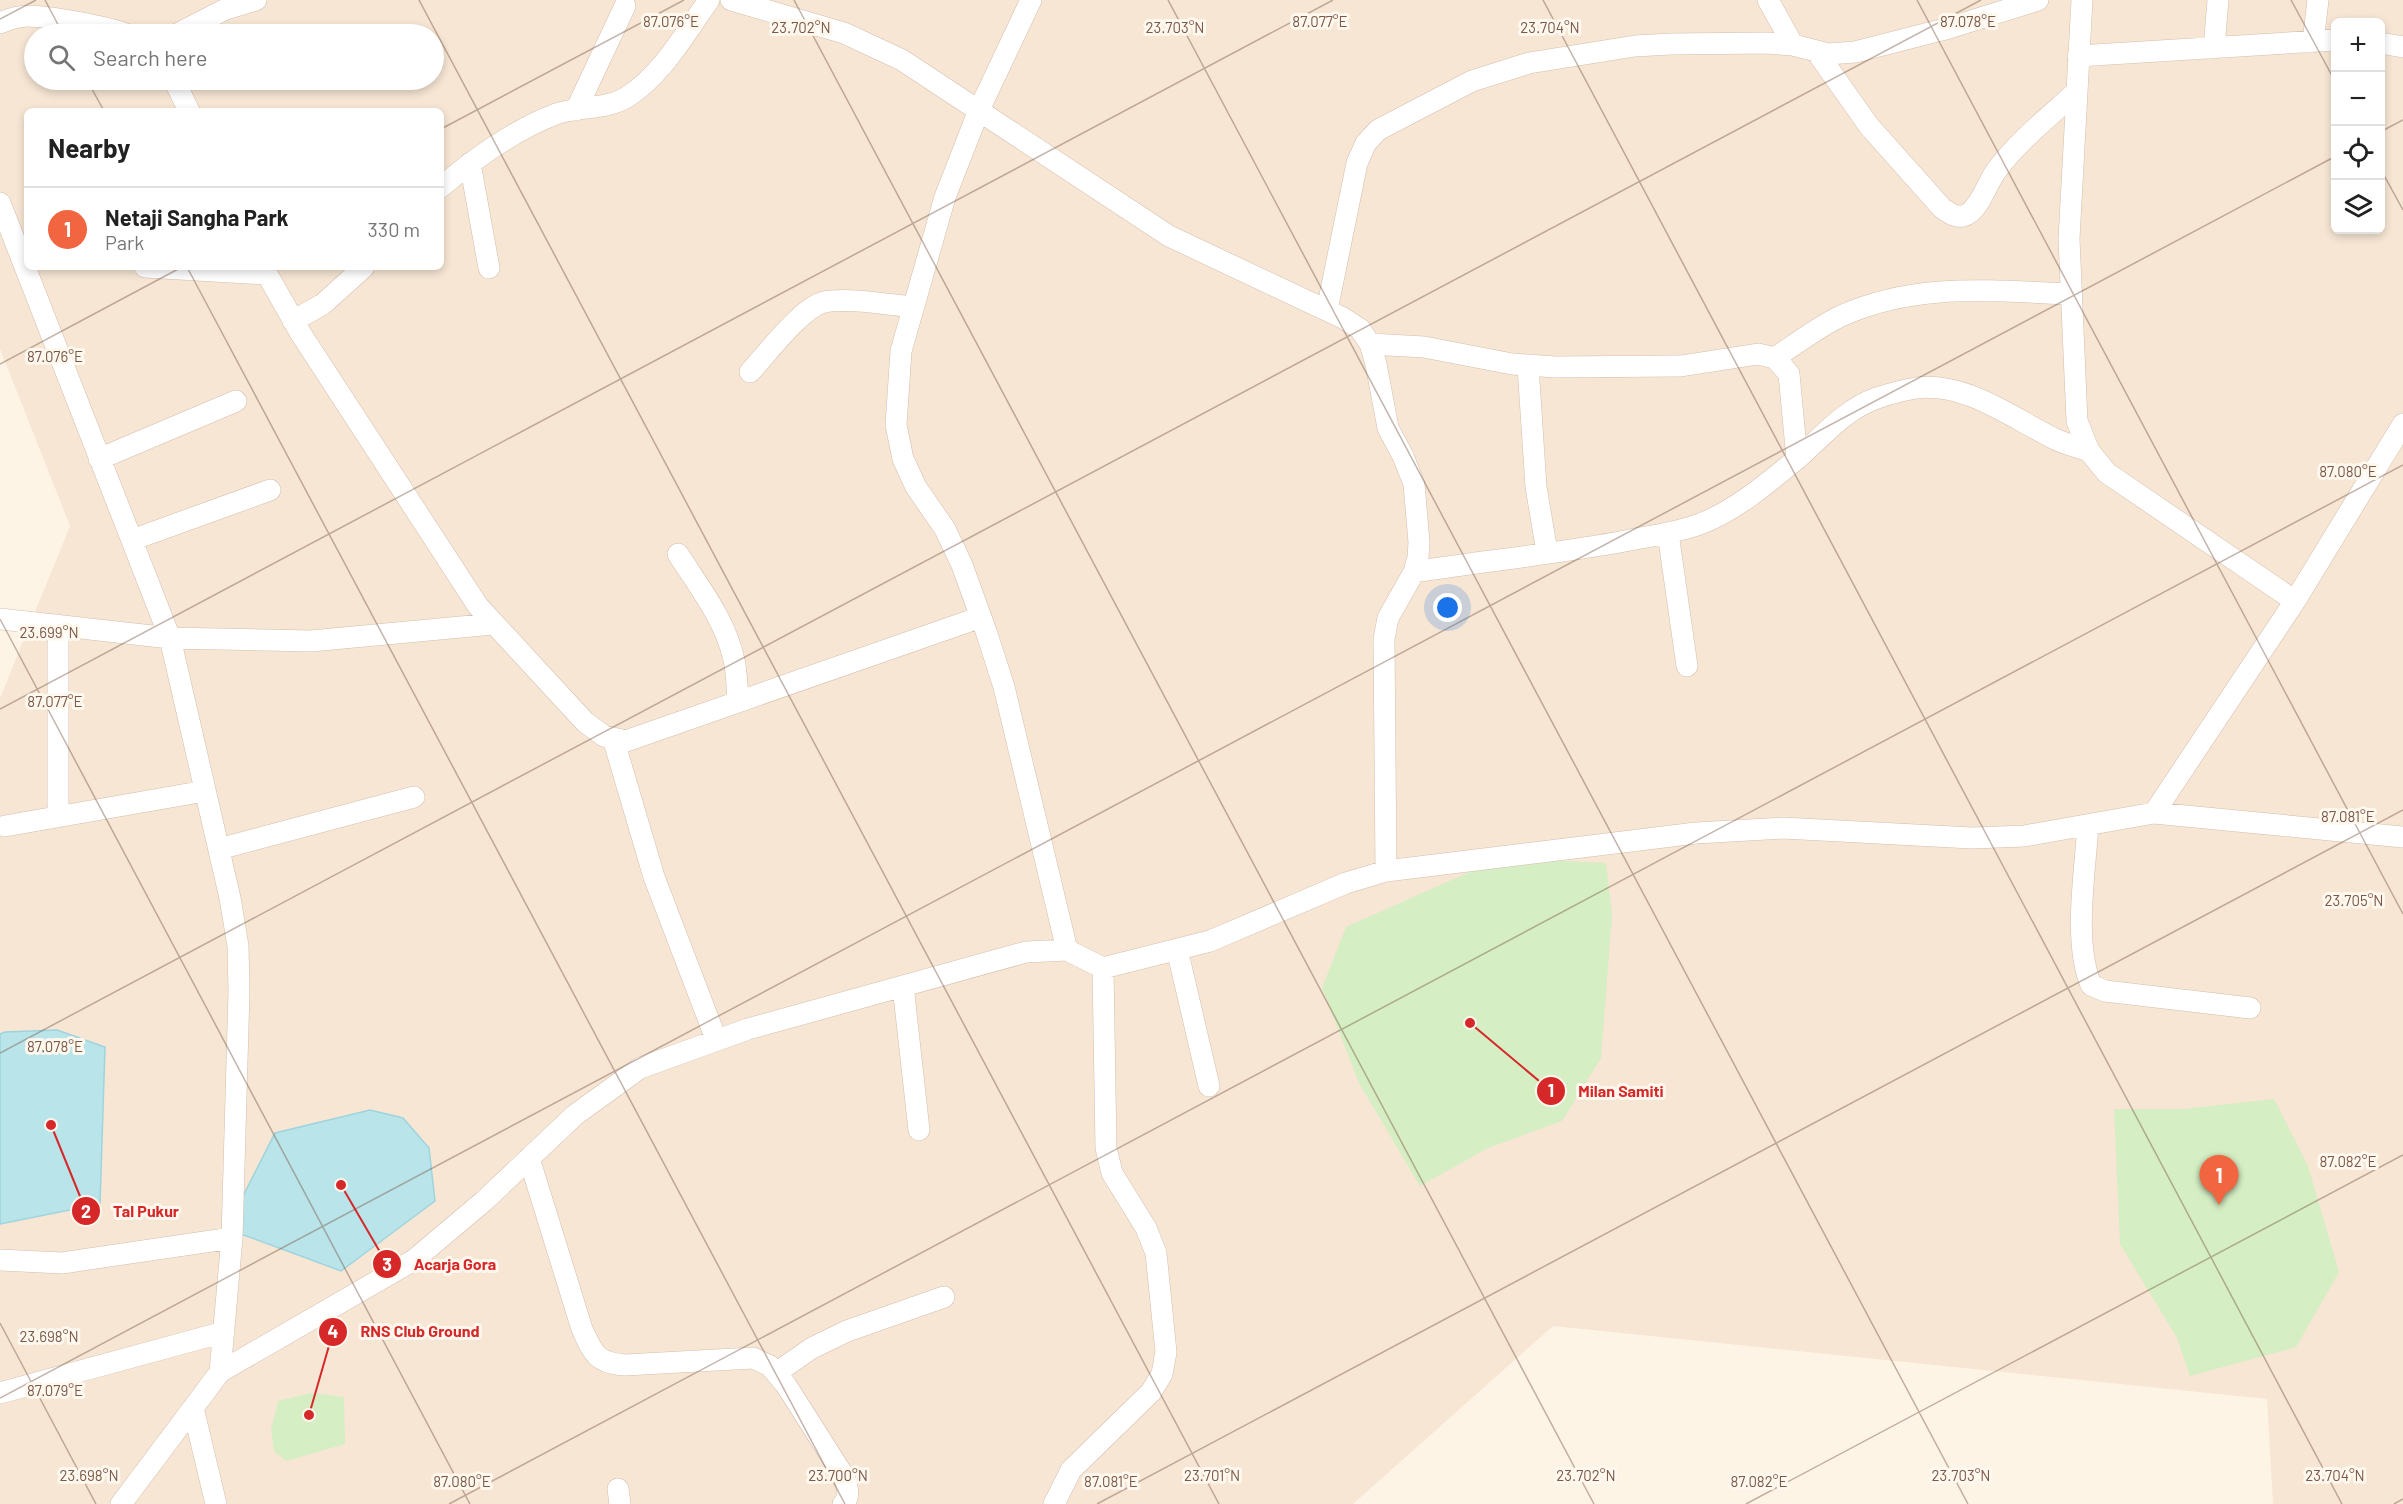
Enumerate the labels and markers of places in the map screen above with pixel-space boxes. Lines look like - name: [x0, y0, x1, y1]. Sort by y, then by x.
- callout: Milan Samiti: [1536, 1074, 1676, 1108]
- pin: 1: [2200, 1156, 2238, 1205]
- callout: Tal Pukur: [71, 1194, 191, 1228]
- callout: Acarja Gora: [372, 1247, 508, 1281]
- callout: RNS Club Ground: [318, 1315, 491, 1349]

